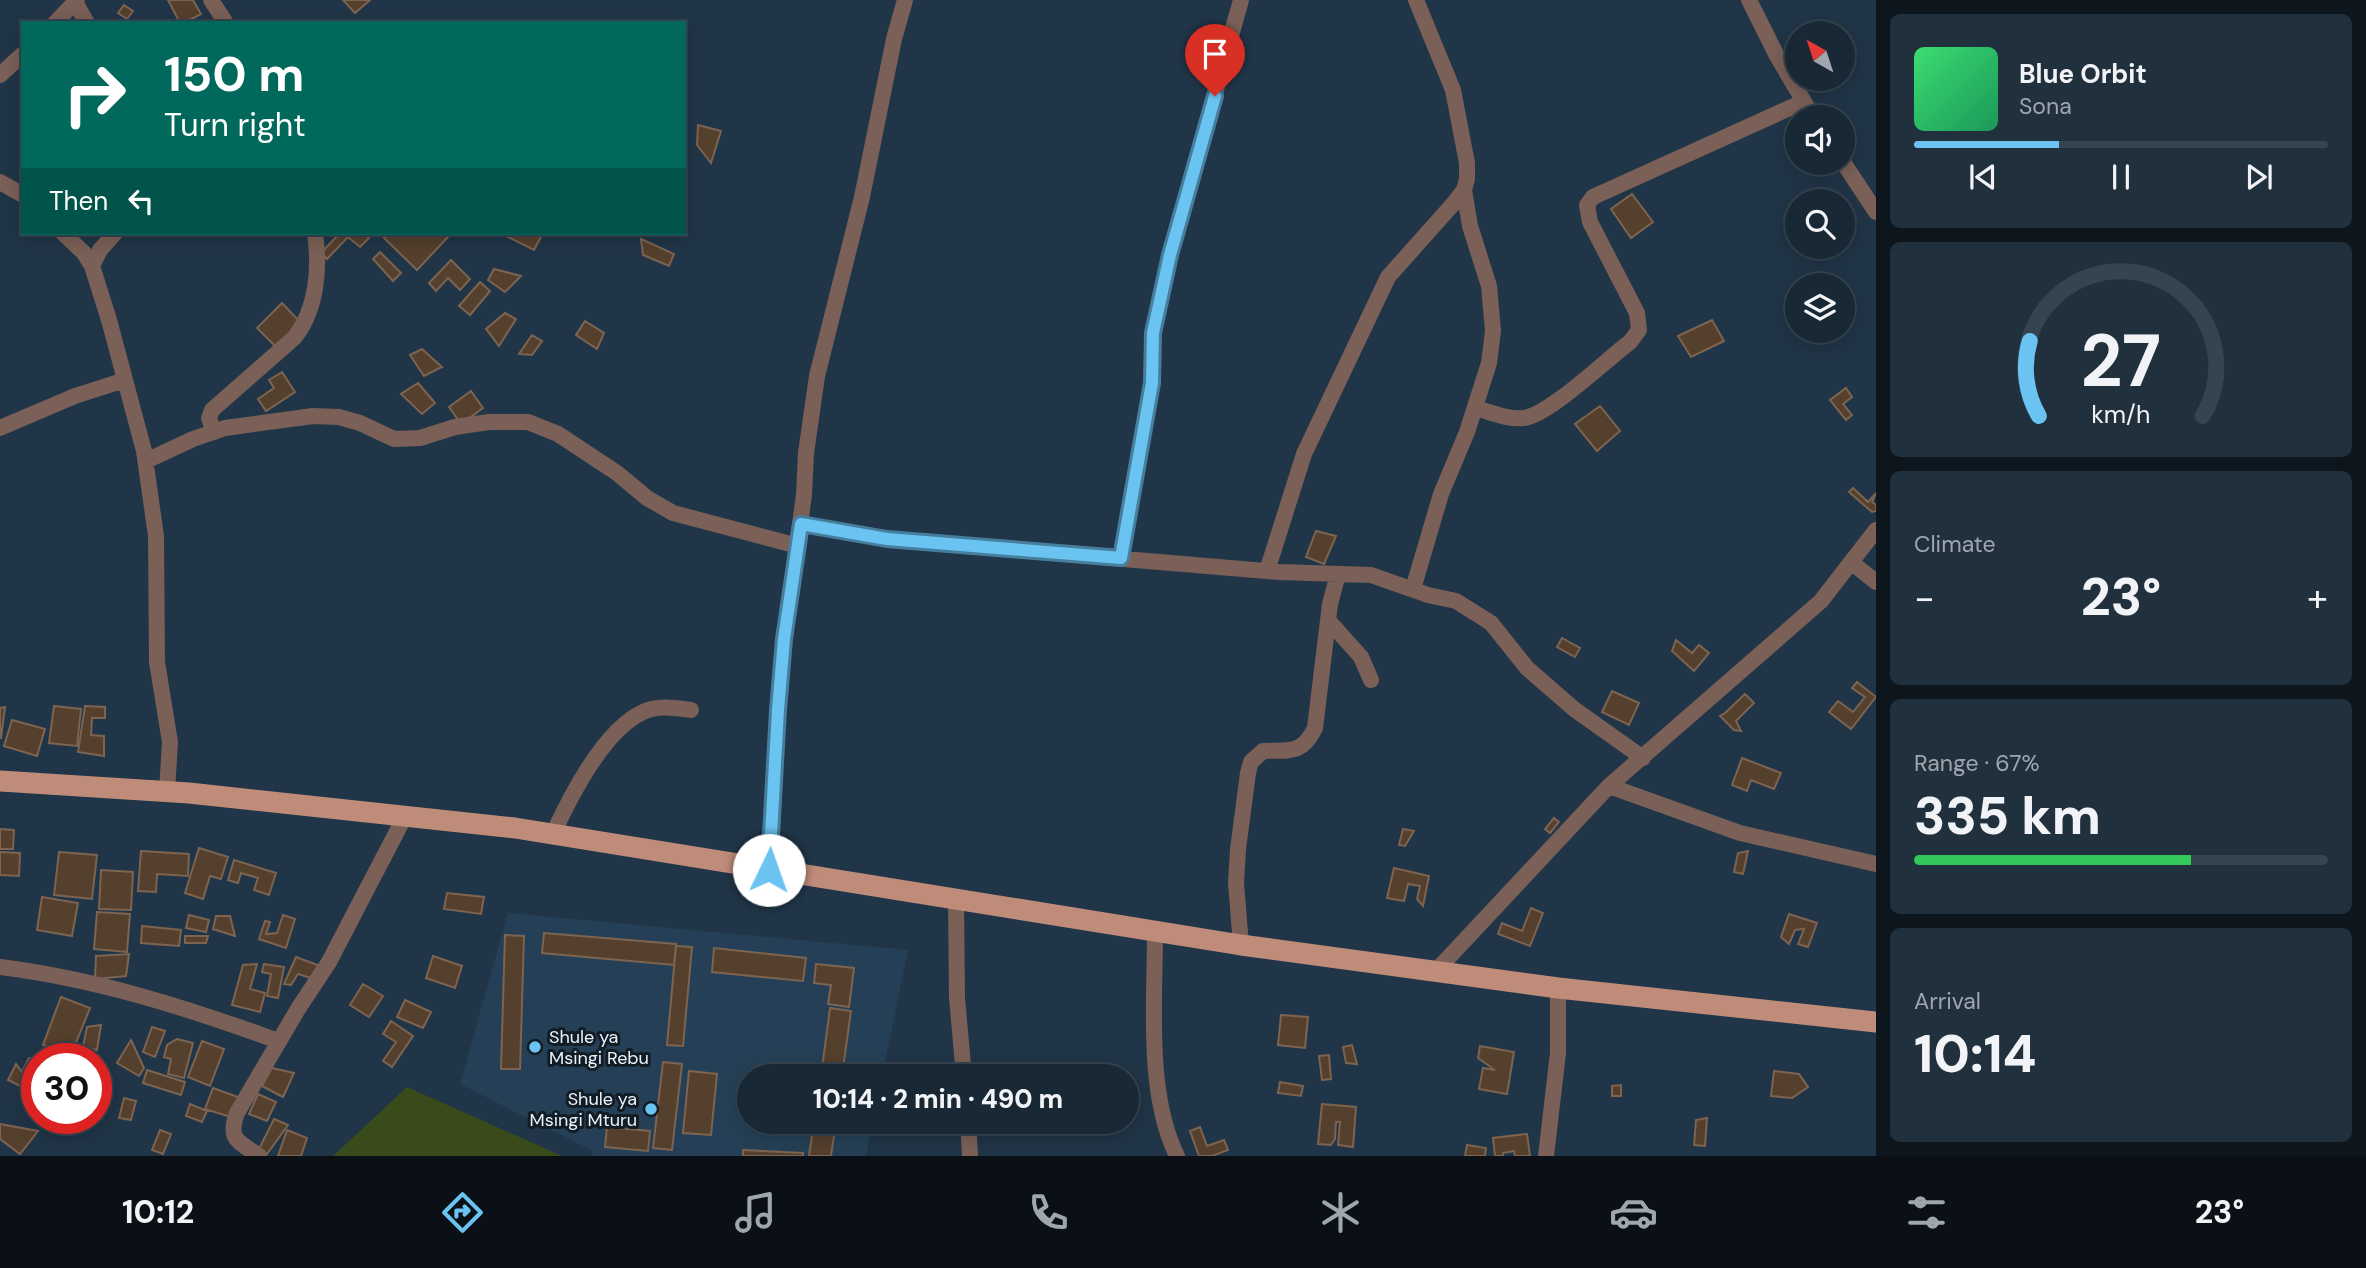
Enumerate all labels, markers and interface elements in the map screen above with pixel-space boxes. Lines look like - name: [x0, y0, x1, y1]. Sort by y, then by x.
- north arrow: [1785, 21, 1855, 91]
- map controls: [1785, 21, 1855, 343]
- pin: [1185, 24, 1245, 96]
- icon: arrive: [1196, 35, 1234, 73]
- text: 150 m: [164, 42, 304, 106]
- icon: right: [49, 49, 140, 140]
- text: Blue Orbit: [2019, 57, 2147, 91]
- text: Sona: [2019, 91, 2072, 121]
- text: Turn right: [164, 104, 306, 146]
- button: sound: [1785, 105, 1855, 175]
- icon: previous: [1964, 158, 2002, 196]
- icon: pause: [2102, 158, 2140, 196]
- icon: next: [2240, 158, 2278, 196]
- icon: left: [122, 182, 160, 220]
- text: Then: [49, 184, 108, 218]
- button: search: [1785, 189, 1855, 259]
- button: layers: [1785, 273, 1855, 343]
- text: 27: [2081, 314, 2161, 409]
- text: km/h: [2091, 397, 2151, 430]
- text: Climate: [1914, 529, 1996, 559]
- text: 23°: [2081, 563, 2161, 631]
- text: −: [1914, 573, 1935, 623]
- text: +: [2307, 573, 2328, 623]
- text: Range · 67%: [1914, 748, 2040, 778]
- text: 335 km: [1914, 782, 2101, 850]
- position arrow: [732, 833, 806, 907]
- text: Arrival: [1914, 986, 1981, 1016]
- text: 10:14: [1914, 1020, 2037, 1088]
- place label: Shule ya Msingi Rebu: [549, 1025, 649, 1070]
- marker: Shule ya Msingi Rebu: [527, 1039, 543, 1055]
- speed limit sign: 30: [21, 1043, 112, 1134]
- text: 10:14 · 2 min · 490 m: [813, 1082, 1063, 1116]
- place label: Shule ya Msingi Mturu: [530, 1087, 637, 1132]
- marker: Shule ya Msingi Mturu: [643, 1101, 659, 1117]
- icon: directions: [438, 1188, 487, 1237]
- icon: music: [731, 1188, 780, 1237]
- icon: phone: [1024, 1188, 1073, 1237]
- icon: climate: [1316, 1188, 1365, 1237]
- icon: car: [1609, 1188, 1658, 1237]
- icon: filters: [1902, 1188, 1951, 1237]
- text: 10:12: [122, 1191, 194, 1233]
- text: 23°: [2195, 1191, 2244, 1233]

